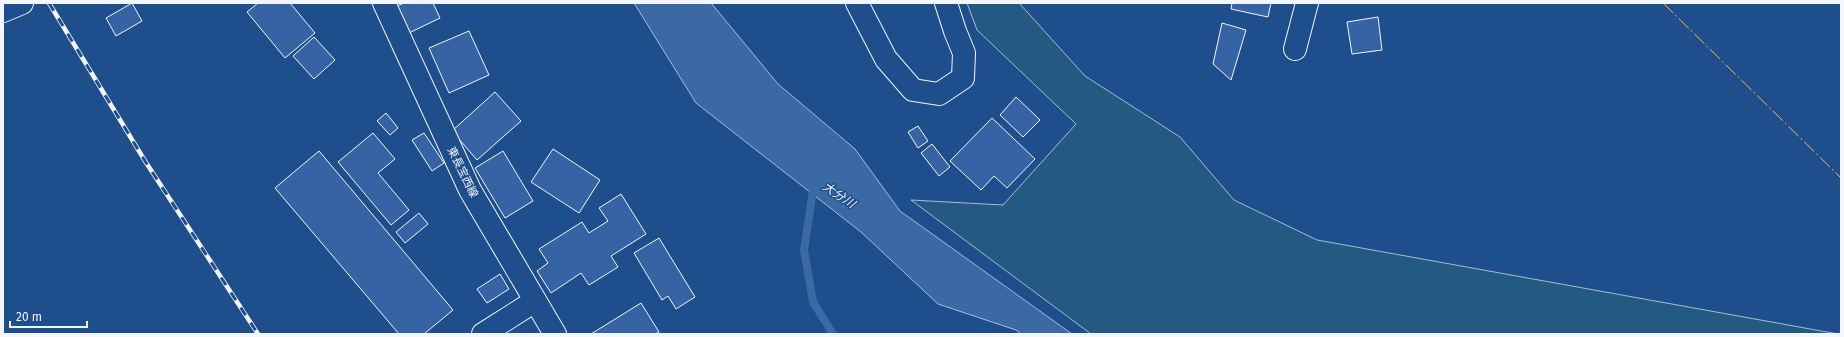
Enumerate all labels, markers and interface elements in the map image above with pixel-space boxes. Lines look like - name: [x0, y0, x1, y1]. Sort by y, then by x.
- street label: 東長宝西線: [445, 145, 480, 200]
- water label: 大分川: [820, 179, 859, 212]
- scale bar: [10, 303, 87, 329]
- text: 20 m: [16, 310, 42, 324]

